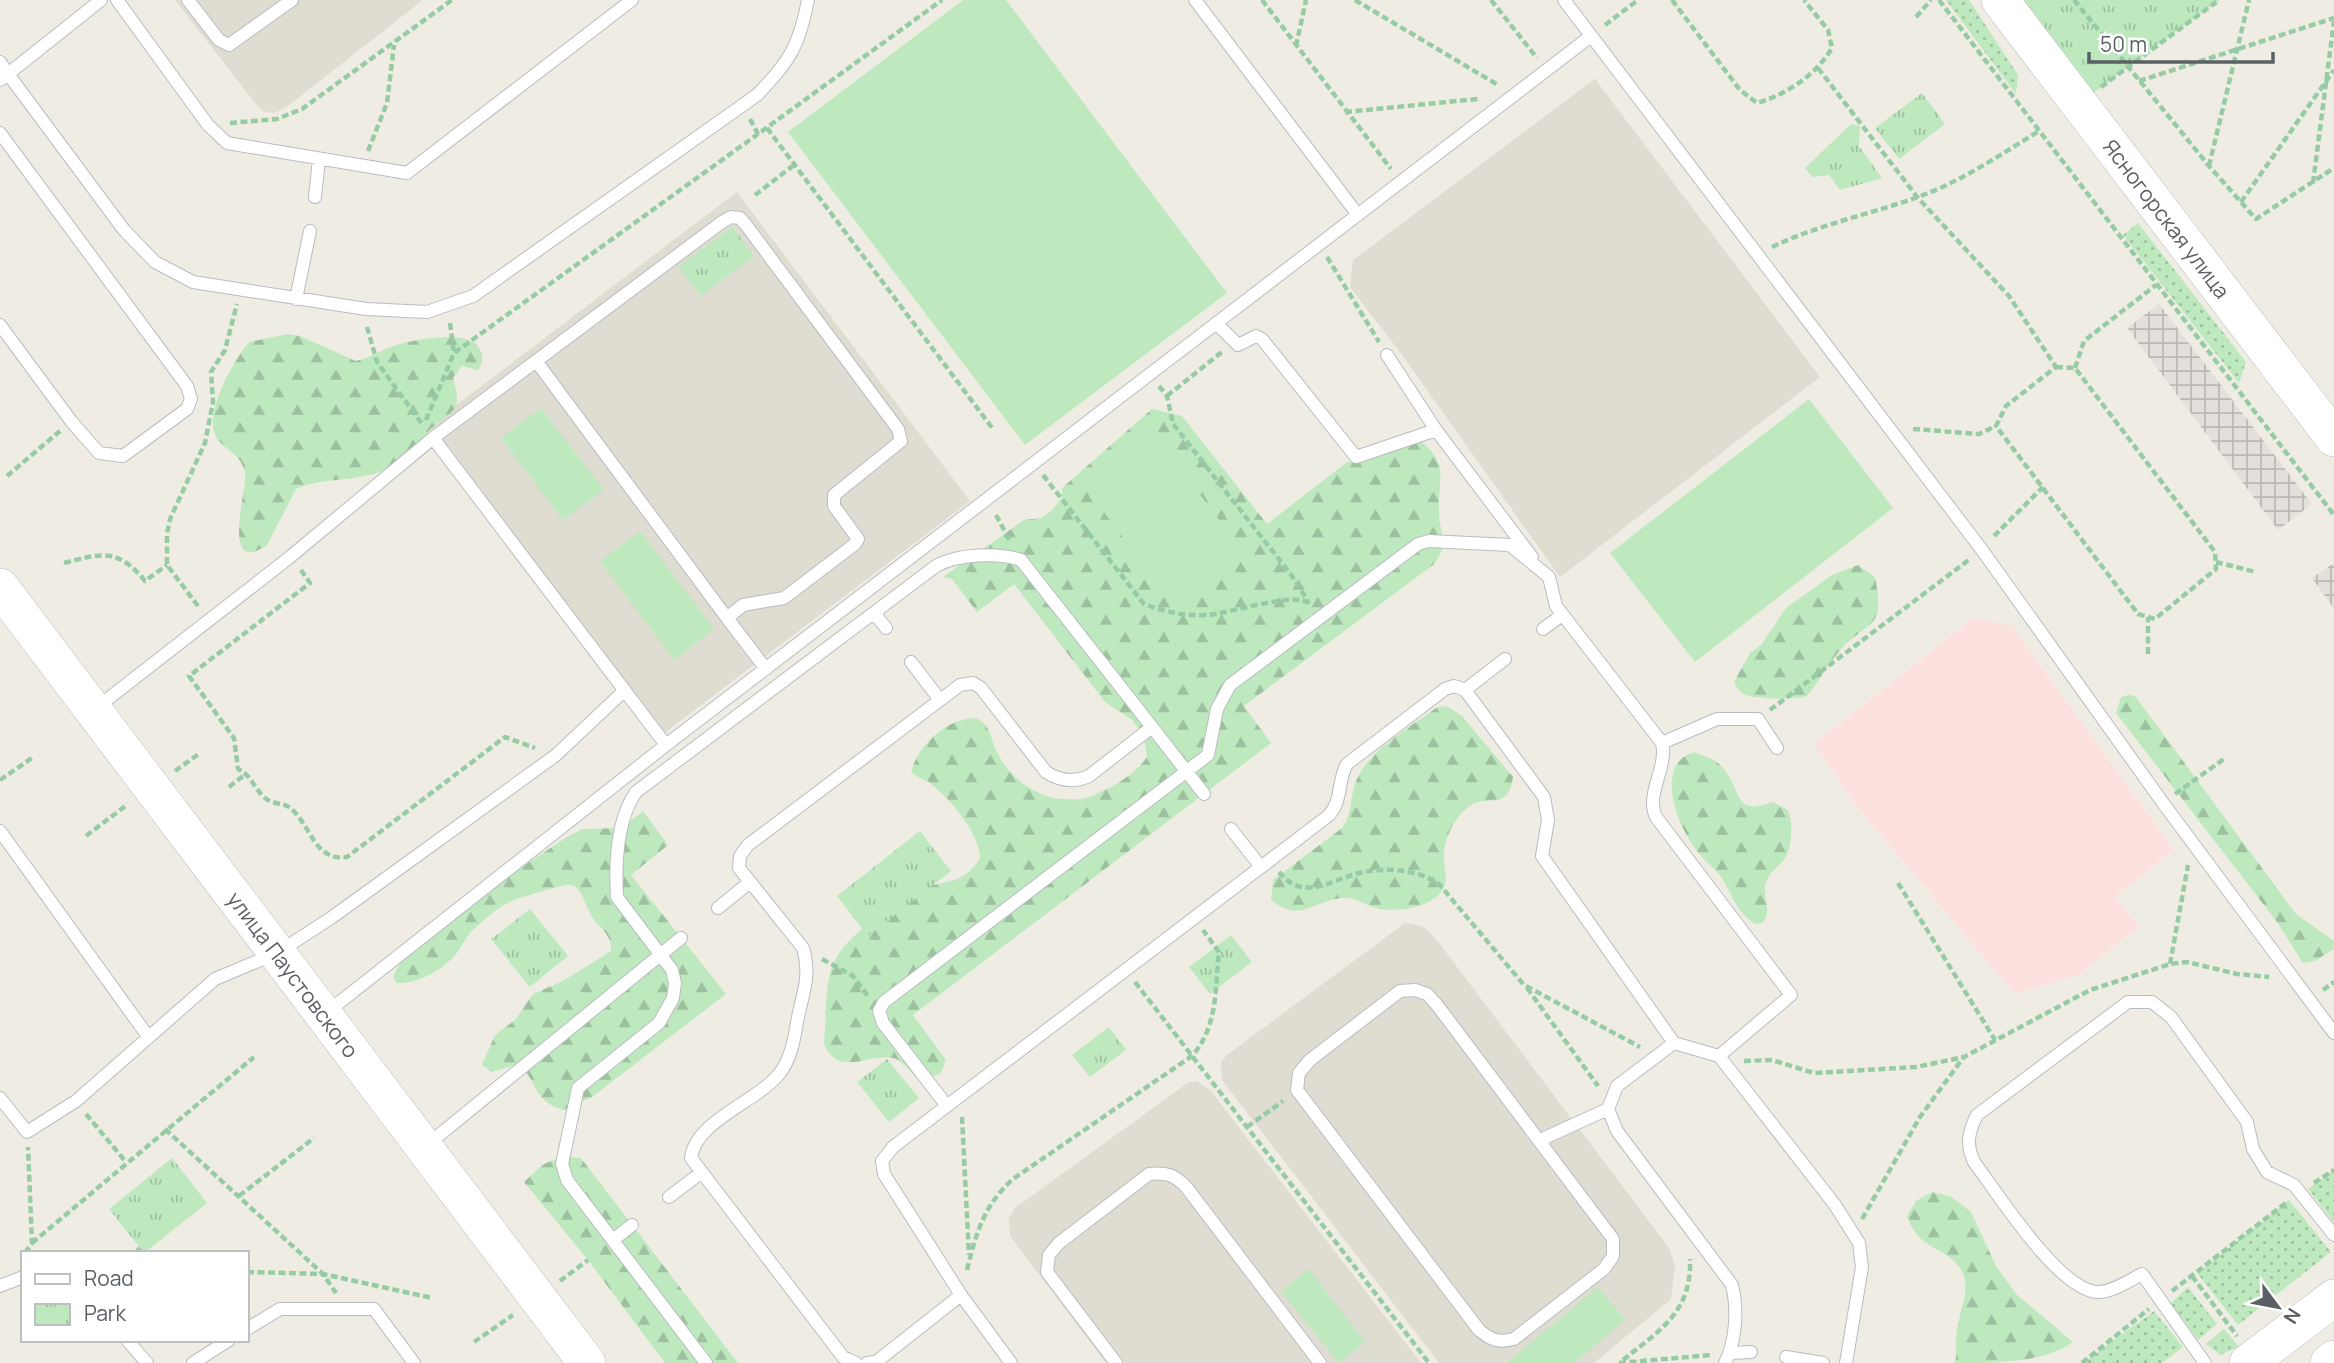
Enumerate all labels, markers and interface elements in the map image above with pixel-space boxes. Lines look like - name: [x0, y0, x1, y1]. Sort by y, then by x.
- scale bar: [2089, 21, 2273, 65]
- text: 50 m: [2100, 30, 2147, 58]
- street label: Ясногорская улица: [2097, 133, 2236, 304]
- street label: улица Паустовского: [221, 886, 365, 1063]
- legend: [21, 1251, 248, 1342]
- text: Road: [84, 1264, 134, 1292]
- north arrow: [2243, 1272, 2313, 1342]
- text: Park: [84, 1299, 126, 1327]
- text: N: [2278, 1303, 2307, 1329]

